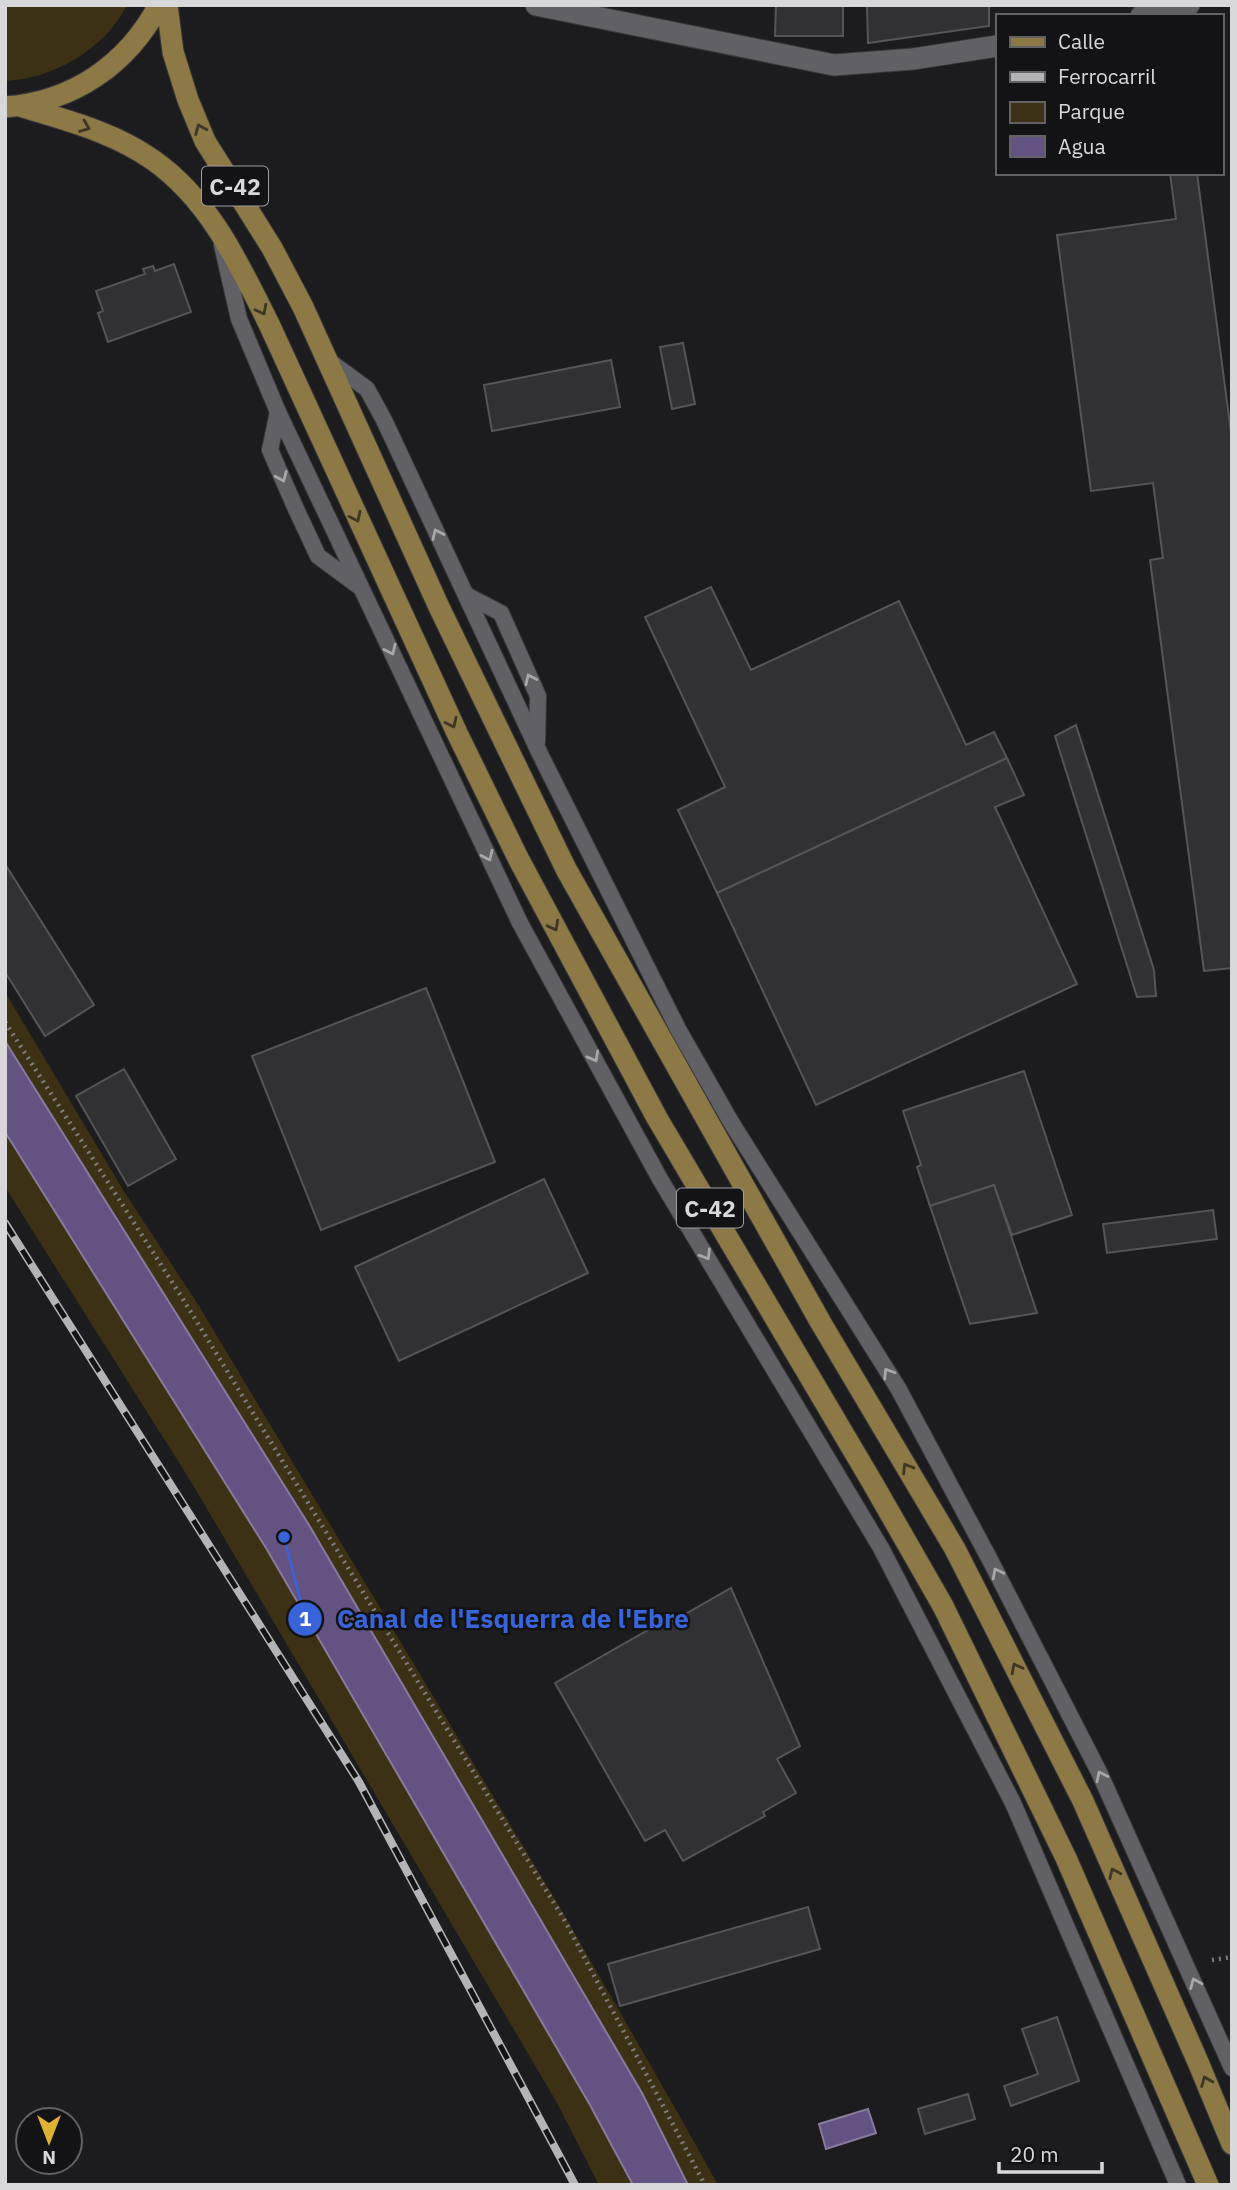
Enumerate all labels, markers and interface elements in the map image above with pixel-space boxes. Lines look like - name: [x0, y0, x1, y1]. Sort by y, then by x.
- legend: [996, 14, 1223, 175]
- text: Calle: [1058, 27, 1105, 55]
- text: Ferrocarril: [1058, 62, 1156, 90]
- text: Parque: [1058, 97, 1125, 125]
- one-way arrow: [79, 118, 91, 132]
- one-way arrow: [194, 123, 208, 136]
- text: Agua: [1058, 132, 1106, 160]
- road number: C-42: [202, 167, 268, 206]
- one-way arrow: [253, 303, 267, 315]
- one-way arrow: [274, 470, 288, 482]
- one-way arrow: [348, 509, 362, 522]
- one-way arrow: [431, 529, 445, 541]
- one-way arrow: [383, 643, 397, 655]
- one-way arrow: [524, 673, 538, 686]
- one-way arrow: [444, 716, 458, 728]
- one-way arrow: [480, 849, 494, 861]
- one-way arrow: [546, 919, 560, 931]
- one-way arrow: [586, 1050, 599, 1063]
- road number: C-42: [677, 1189, 743, 1228]
- one-way arrow: [697, 1248, 710, 1261]
- one-way arrow: [884, 1368, 897, 1381]
- one-way arrow: [902, 1463, 915, 1476]
- one-way arrow: [991, 1568, 1005, 1580]
- callout: Canal de l'Esquerra de l'Ebre: [288, 1595, 703, 1642]
- text: Canal de l'Esquerra de l'Ebre: [337, 1601, 689, 1635]
- text: 1: [299, 1604, 312, 1632]
- one-way arrow: [1010, 1663, 1024, 1675]
- one-way arrow: [1095, 1771, 1109, 1783]
- one-way arrow: [1108, 1868, 1122, 1880]
- one-way arrow: [1189, 1977, 1203, 1990]
- one-way arrow: [1200, 2076, 1214, 2088]
- north arrow: [14, 2106, 84, 2176]
- scale bar: [999, 2130, 1102, 2174]
- text: 20 m: [1010, 2140, 1059, 2168]
- text: N: [42, 2146, 56, 2170]

